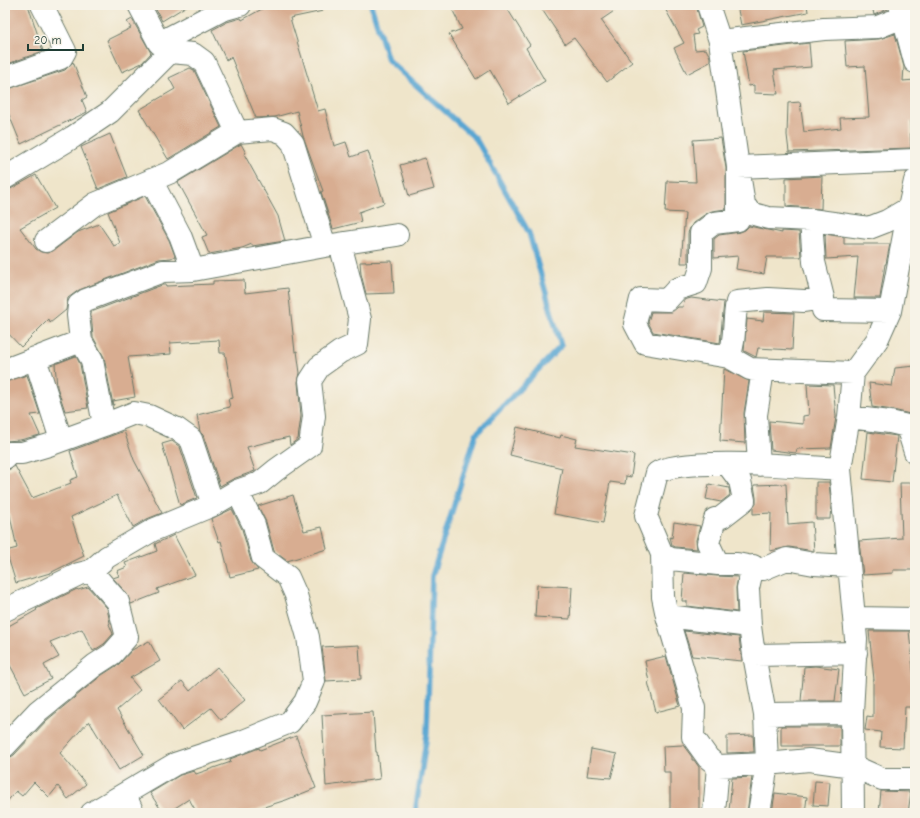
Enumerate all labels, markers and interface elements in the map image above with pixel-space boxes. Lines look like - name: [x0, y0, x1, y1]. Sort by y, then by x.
- scale bar: [28, 26, 83, 52]
- text: 20 m: [34, 33, 62, 47]

